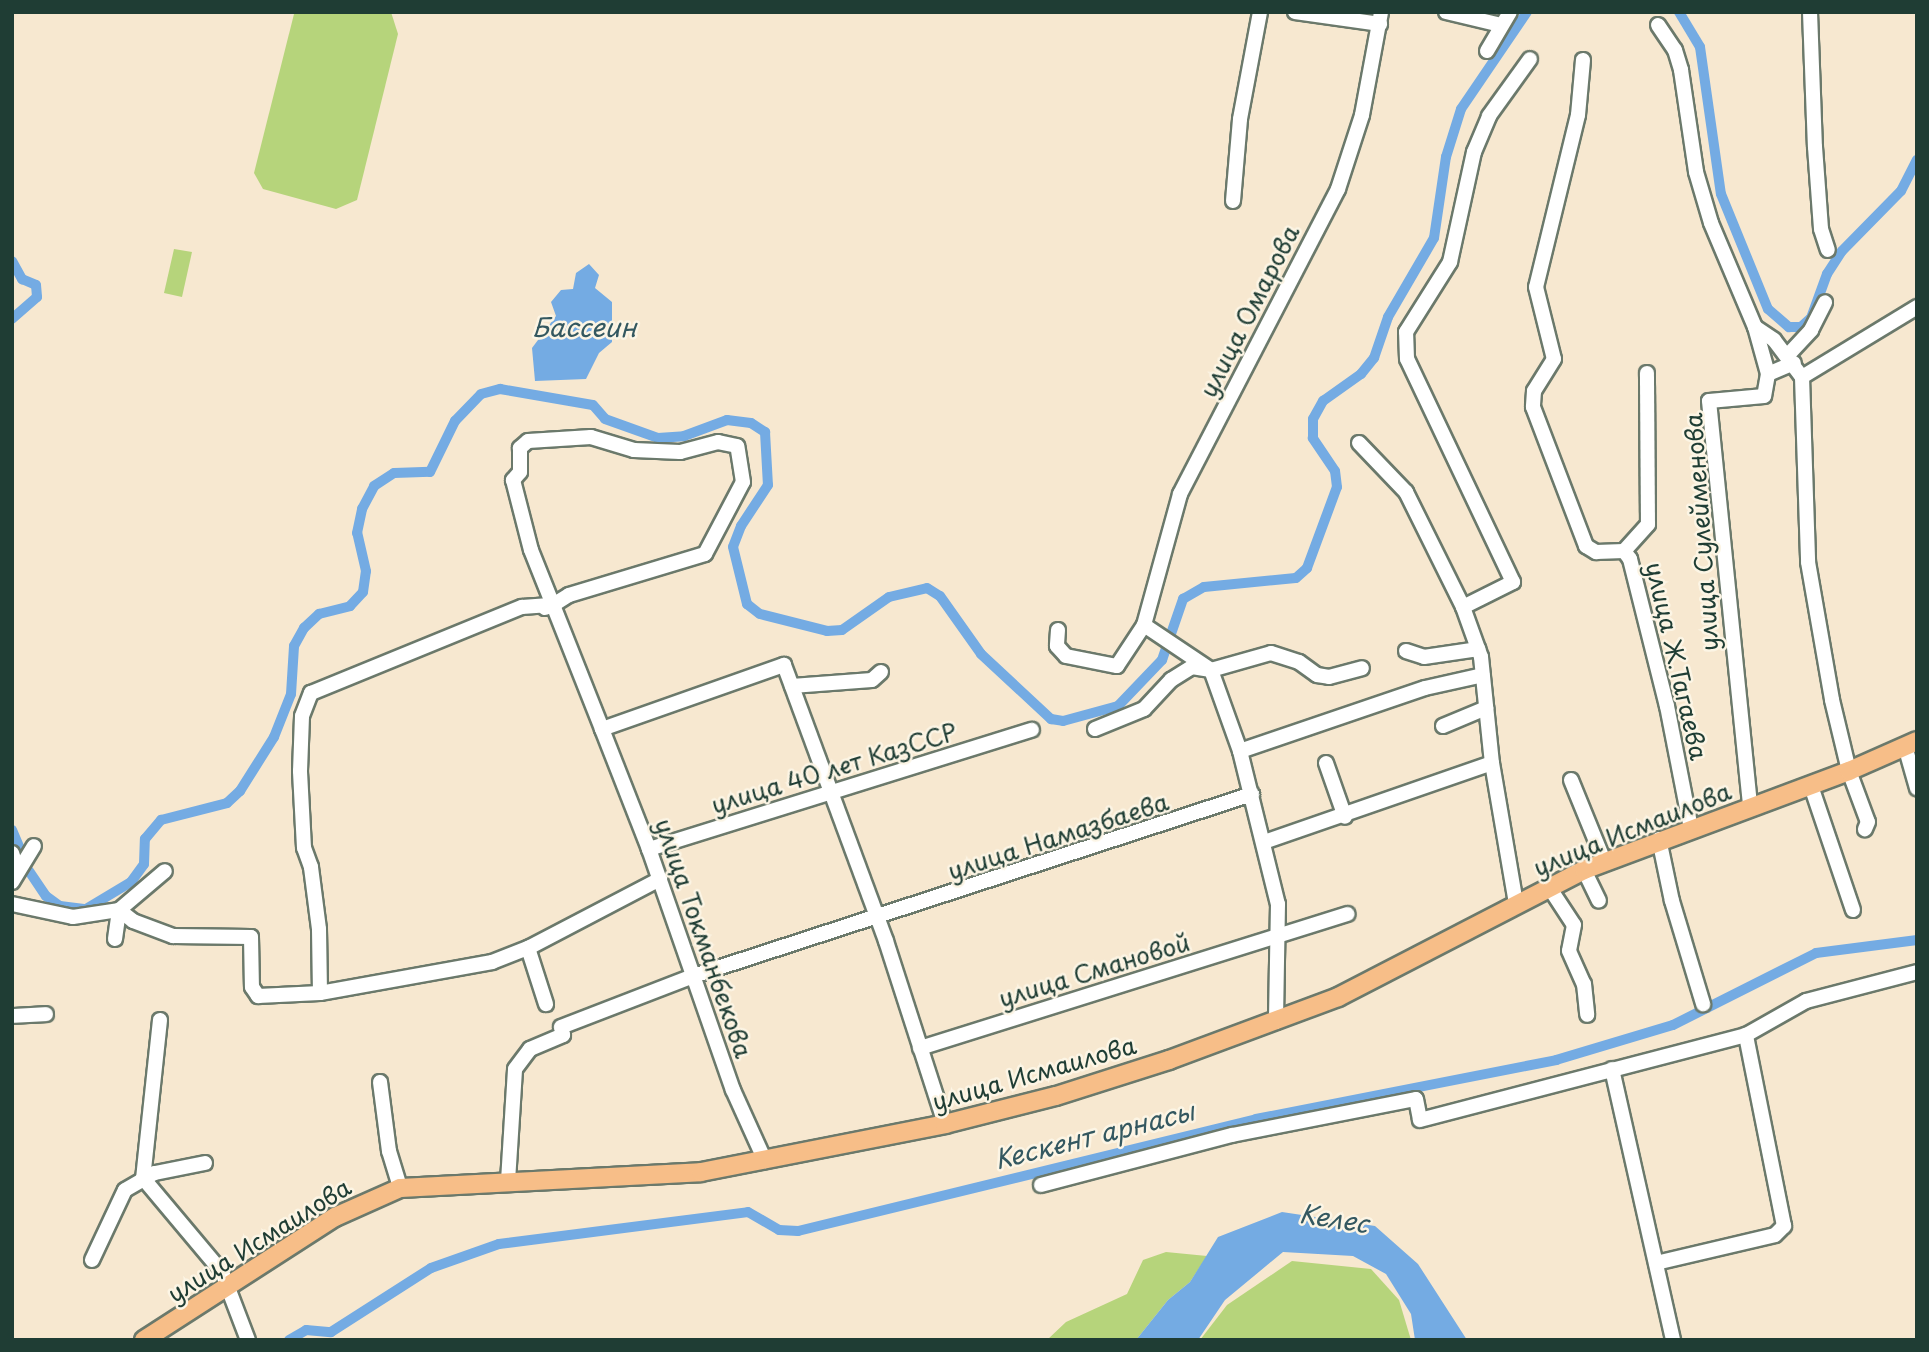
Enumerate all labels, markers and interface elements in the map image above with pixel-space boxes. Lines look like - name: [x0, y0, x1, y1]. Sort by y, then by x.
- street label: улица Омарова: [1193, 221, 1305, 401]
- water label: Бассеин: [532, 311, 636, 343]
- street label: улица Сулейменова: [1678, 411, 1724, 653]
- street label: улица Ж.Тагаева: [1640, 559, 1714, 763]
- street label: улица 40 лет КазССР: [707, 717, 961, 819]
- street label: улица Исмаилова: [1528, 776, 1736, 882]
- street label: улица Намазбаева: [944, 787, 1172, 885]
- street label: улица Токманбекова: [649, 814, 759, 1062]
- street label: улица Смановой: [994, 927, 1194, 1013]
- street label: улица Исмаилова: [928, 1030, 1140, 1116]
- water label: Кескент арнасы: [990, 1095, 1198, 1175]
- street label: улица Исмаилова: [161, 1172, 357, 1308]
- water label: Келес: [1297, 1197, 1371, 1239]

